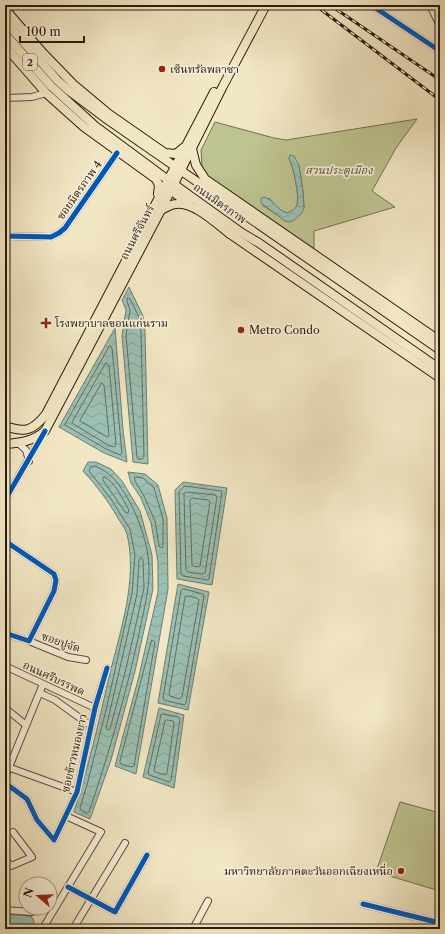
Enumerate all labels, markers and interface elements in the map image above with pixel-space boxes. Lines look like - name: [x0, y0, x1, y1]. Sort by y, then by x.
- scale bar: [20, 18, 84, 44]
- text: 100 m: [26, 24, 61, 39]
- road number: 2: [23, 54, 37, 70]
- place label: เซ็นทรัลพลาซา: [170, 62, 239, 76]
- marker: เซ็นทรัลพลาซา: [157, 64, 167, 74]
- street label: ซอยมิตรภาพ 4: [53, 158, 105, 222]
- park label: สวนประตูเมือง: [305, 163, 373, 178]
- street label: ถนนมิตรภาพ: [191, 180, 249, 226]
- street label: ถนนศรีจันทร์: [117, 202, 158, 262]
- place label: โรงพยาบาลขอนแก่นราม: [54, 316, 168, 330]
- marker: โรงพยาบาลขอนแก่นราม: [40, 317, 52, 329]
- place label: Metro Condo: [249, 323, 320, 337]
- marker: Metro Condo: [236, 325, 246, 335]
- street label: ซอยปูจัด: [40, 629, 82, 655]
- street label: ถนนศรีบรรพด: [21, 658, 87, 698]
- street label: ซอยข้าวหมองยาว: [58, 712, 90, 794]
- place label: มหาวิทยาลัยภาคตะวันออกเฉียงเหนี่อ: [224, 863, 393, 878]
- marker: มหาวิทยาลัยภาคตะวันออกเฉียงเหนี่อ: [396, 866, 406, 876]
- north arrow: [18, 876, 58, 916]
- text: N: [20, 886, 37, 900]

